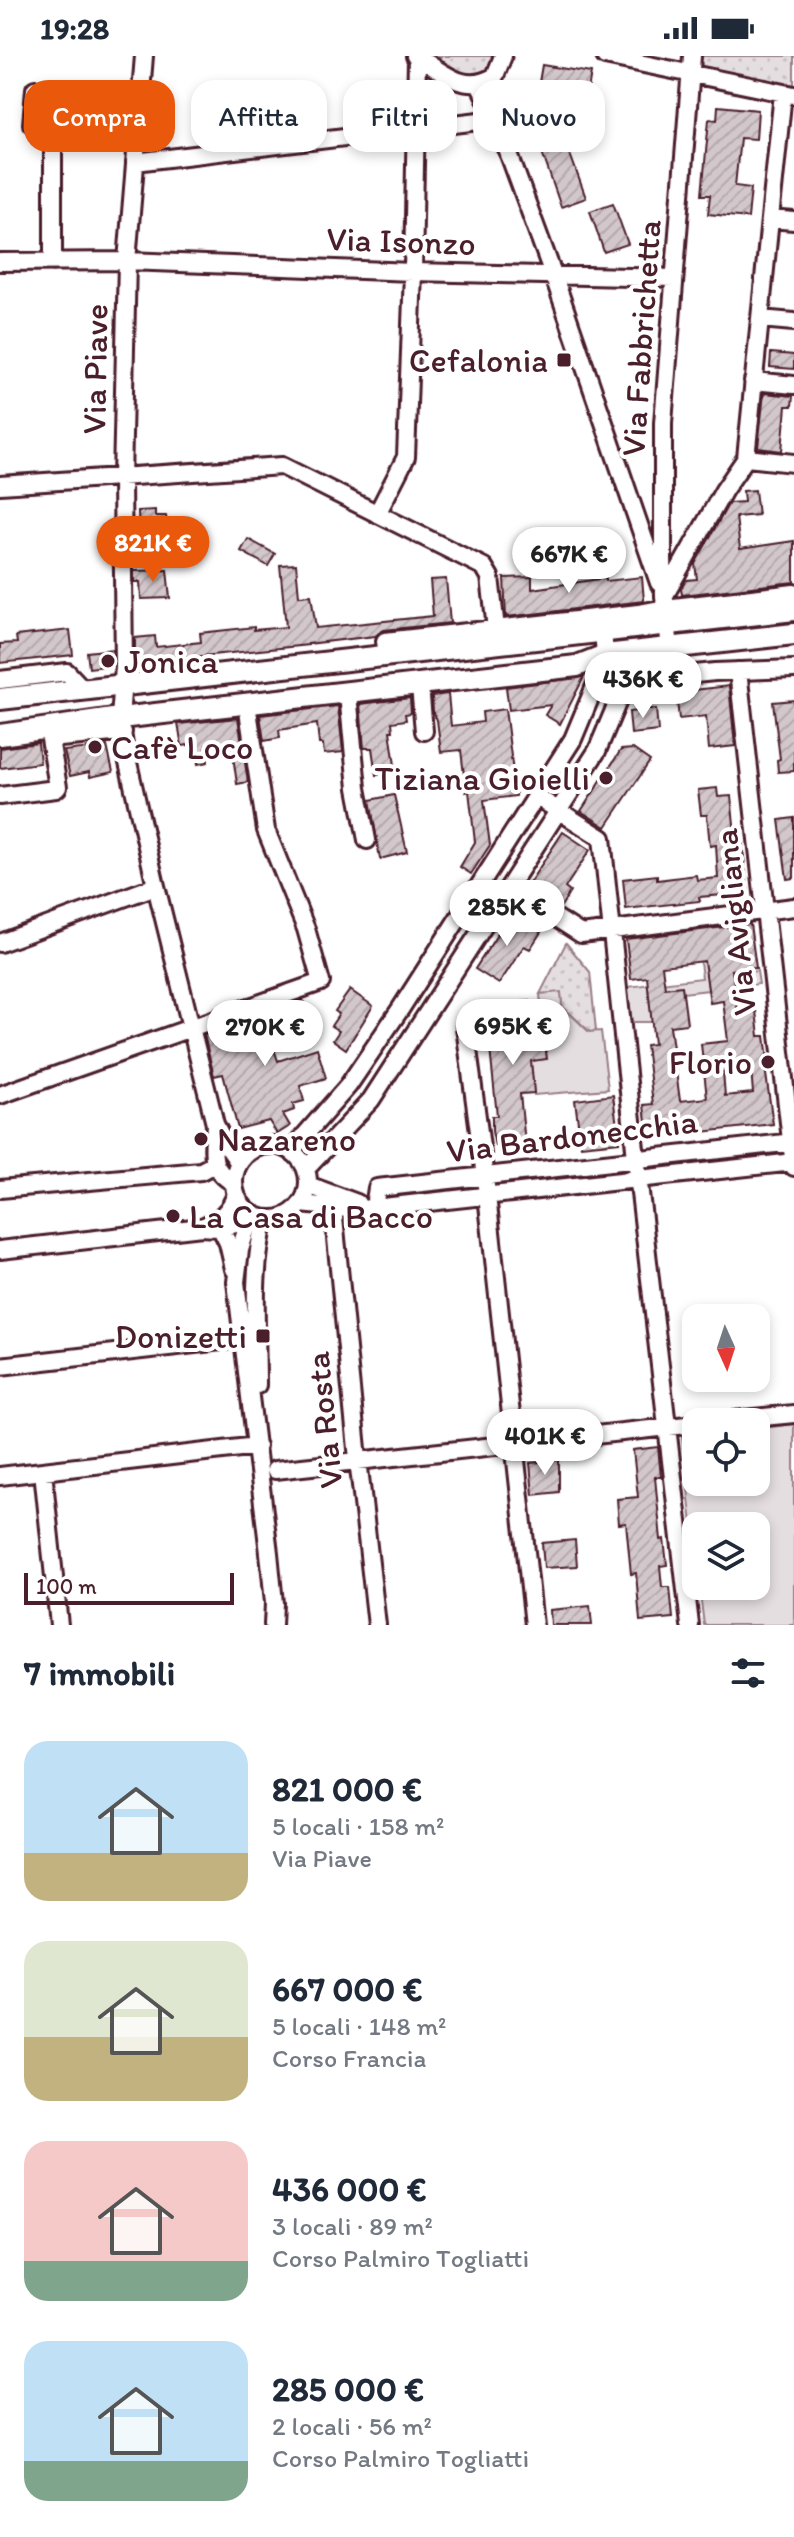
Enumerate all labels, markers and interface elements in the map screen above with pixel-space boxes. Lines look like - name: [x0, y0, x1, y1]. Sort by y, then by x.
- text: 19:28: [40, 10, 109, 47]
- chip: Compra: [24, 80, 175, 152]
- chip: Affitta: [191, 80, 327, 152]
- chip: Filtri: [343, 80, 457, 152]
- chip: Nuovo: [473, 80, 605, 152]
- street label: Via Isonzo: [326, 218, 476, 264]
- street label: Via Fabbrichetta: [612, 218, 670, 458]
- street label: Via Piave: [73, 303, 117, 435]
- place label: Cefalonia: [409, 340, 548, 381]
- marker: Cefalonia: [555, 351, 573, 369]
- pin: 821K €: [88, 516, 218, 584]
- text: 821K €: [114, 526, 192, 558]
- pin: 667K €: [504, 527, 634, 595]
- text: 667K €: [530, 537, 608, 569]
- place label: Jonica: [124, 641, 219, 682]
- marker: Jonica: [99, 652, 117, 670]
- pin: 436K €: [578, 652, 708, 720]
- text: 436K €: [603, 662, 683, 694]
- place label: Cafè Loco: [111, 727, 253, 768]
- marker: Cafè Loco: [86, 738, 104, 756]
- place label: Tiziana Gioielli: [374, 758, 590, 799]
- marker: Tiziana Gioielli: [597, 769, 615, 787]
- street label: Via Avigliana: [705, 826, 765, 1018]
- pin: 285K €: [442, 880, 572, 948]
- text: 285K €: [468, 890, 546, 922]
- pin: 695K €: [448, 999, 578, 1067]
- pin: 270K €: [200, 1000, 330, 1068]
- text: 695K €: [474, 1009, 552, 1041]
- text: 270K €: [225, 1010, 305, 1042]
- place label: Florio: [669, 1042, 752, 1083]
- marker: Florio: [759, 1053, 777, 1071]
- street label: Via Bardonecchia: [444, 1100, 700, 1172]
- place label: Nazareno: [217, 1119, 356, 1160]
- marker: Nazareno: [192, 1130, 210, 1148]
- place label: La Casa di Bacco: [189, 1196, 433, 1237]
- marker: La Casa di Bacco: [164, 1207, 182, 1225]
- north arrow: [682, 1304, 770, 1392]
- map controls: [682, 1304, 770, 1600]
- place label: Donizetti: [114, 1316, 247, 1357]
- marker: Donizetti: [254, 1327, 272, 1345]
- street label: Via Rosta: [296, 1349, 352, 1490]
- button: locate: [682, 1408, 770, 1496]
- pin: 401K €: [480, 1409, 610, 1477]
- text: 401K €: [504, 1419, 586, 1451]
- button: layers: [682, 1512, 770, 1600]
- scale bar: [24, 1569, 234, 1605]
- text: 100 m: [36, 1573, 97, 1600]
- icon: filters: [726, 1651, 770, 1695]
- text: 7 immobili: [24, 1653, 175, 1694]
- text: 821 000 €: [272, 1769, 422, 1810]
- icon: home: [88, 1773, 184, 1869]
- text: 5 locali · 158 m²: [272, 1810, 444, 1842]
- text: Via Piave: [272, 1842, 372, 1874]
- text: 667 000 €: [272, 1969, 422, 2010]
- icon: home: [88, 1973, 184, 2069]
- text: 5 locali · 148 m²: [272, 2010, 446, 2042]
- text: Corso Francia: [272, 2042, 426, 2074]
- text: 436 000 €: [272, 2169, 427, 2210]
- icon: home: [88, 2173, 184, 2269]
- text: 3 locali · 89 m²: [272, 2210, 433, 2242]
- text: Corso Palmiro Togliatti: [272, 2242, 529, 2274]
- text: 285 000 €: [272, 2369, 424, 2410]
- icon: home: [88, 2373, 184, 2469]
- text: 2 locali · 56 m²: [272, 2410, 432, 2442]
- text: Corso Palmiro Togliatti: [272, 2442, 529, 2474]

